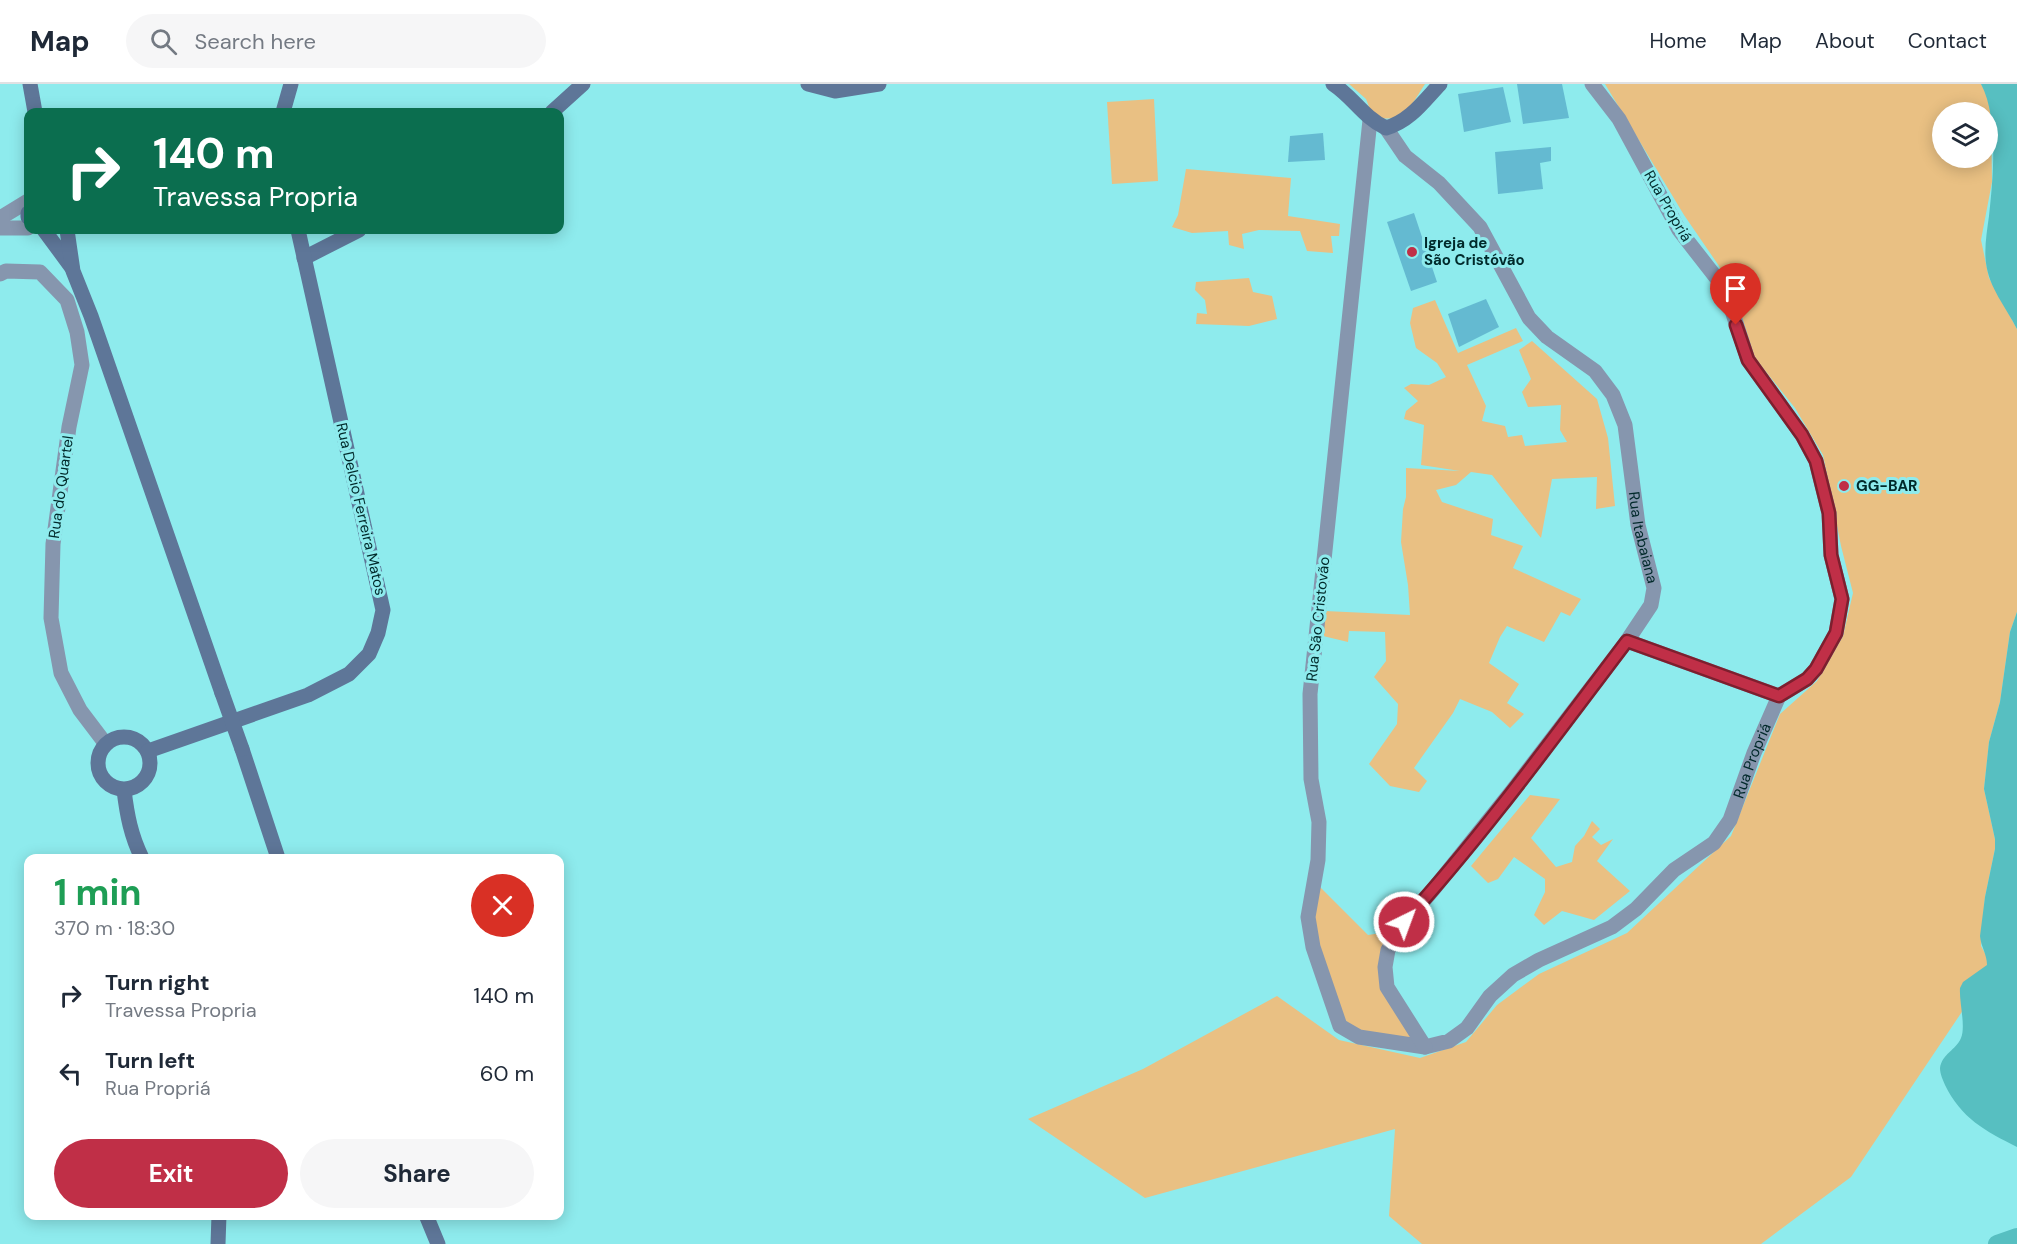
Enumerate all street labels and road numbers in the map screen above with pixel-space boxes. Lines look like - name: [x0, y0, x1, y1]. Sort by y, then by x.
- street label: Rua Propriá: [1640, 167, 1696, 245]
- street label: Rua Delcio Ferreira Matos: [331, 421, 391, 597]
- street label: Rua do Quartel: [44, 434, 78, 540]
- street label: Rua Itabaiana: [1624, 490, 1662, 585]
- street label: Rua São Cristovão: [1302, 556, 1335, 682]
- street label: Rua Propriá: [1729, 720, 1776, 801]

